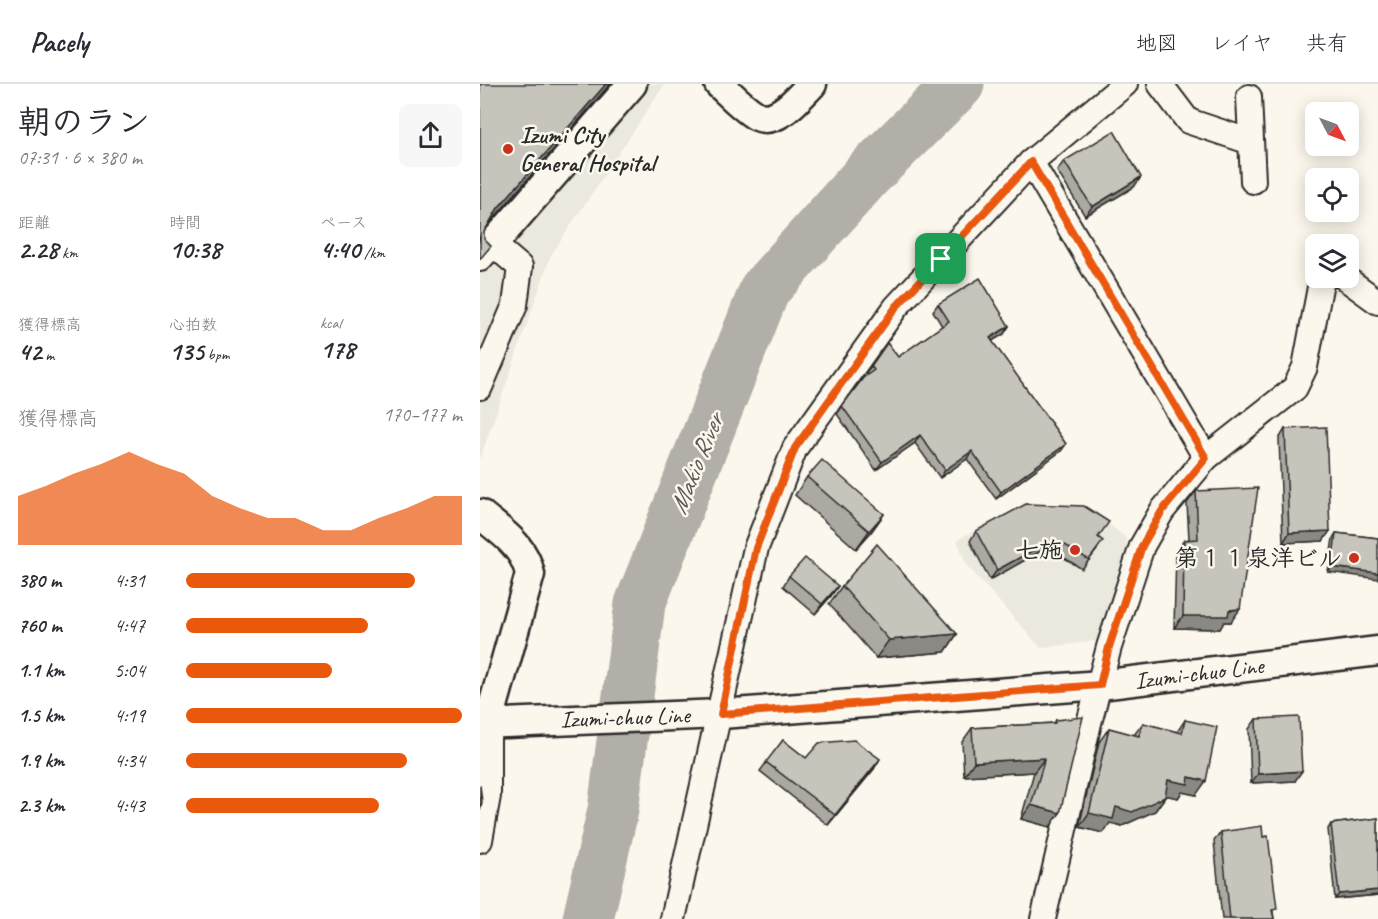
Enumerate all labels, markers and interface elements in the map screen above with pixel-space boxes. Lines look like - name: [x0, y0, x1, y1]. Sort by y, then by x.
- text: Pacely: [30, 24, 89, 59]
- text: 地図: [1136, 30, 1178, 56]
- text: レイヤ: [1211, 30, 1273, 56]
- text: 共有: [1306, 30, 1348, 56]
- text: 朝のラン: [18, 101, 150, 143]
- north arrow: [1305, 102, 1359, 156]
- map controls: [1305, 102, 1359, 288]
- button: share: [399, 104, 462, 167]
- place label: Izumi City General Hospital: [520, 120, 659, 178]
- marker: Izumi City General Hospital: [501, 142, 515, 156]
- text: 07:31 · 6 × 380 m: [18, 145, 142, 170]
- button: locate: [1305, 168, 1359, 222]
- text: 距離: [18, 213, 50, 233]
- text: 時間: [169, 213, 201, 233]
- text: ペース: [320, 213, 367, 233]
- text: 2.28: [18, 233, 58, 266]
- text: 10:38: [169, 233, 221, 266]
- text: 4:40: [320, 233, 360, 266]
- pin: [915, 233, 966, 284]
- button: layers: [1305, 234, 1359, 288]
- icon: arrive: [924, 242, 957, 275]
- text: km: [58, 243, 78, 263]
- text: /km: [360, 243, 385, 263]
- text: kcal: [320, 313, 341, 333]
- text: 獲得標高: [18, 315, 82, 335]
- text: 心拍数: [169, 315, 217, 335]
- text: 178: [320, 333, 355, 366]
- text: 42: [18, 335, 41, 368]
- text: 135: [169, 335, 204, 368]
- text: m: [41, 345, 54, 365]
- text: bpm: [204, 345, 230, 365]
- text: 170–177 m: [383, 402, 462, 427]
- water label: Makio River: [661, 405, 733, 518]
- text: 獲得標高: [18, 406, 98, 431]
- place label: 七施: [1015, 535, 1063, 565]
- marker: 七施: [1068, 543, 1082, 557]
- place label: 第１１泉洋ビル: [1174, 543, 1342, 573]
- marker: 第１１泉洋ビル: [1347, 551, 1361, 565]
- text: 380 m: [18, 568, 61, 593]
- text: 4:31: [114, 568, 145, 593]
- text: 760 m: [18, 613, 62, 638]
- text: 4:47: [114, 613, 145, 638]
- street label: Izumi-chuo Line: [1133, 650, 1267, 696]
- text: 1.1 km: [18, 658, 65, 683]
- text: 5:04: [114, 658, 145, 683]
- street label: Izumi-chuo Line: [560, 700, 692, 734]
- text: 1.5 km: [18, 703, 64, 728]
- text: 4:19: [114, 703, 145, 728]
- text: 1.9 km: [18, 748, 64, 773]
- text: 4:34: [114, 748, 145, 773]
- text: 2.3 km: [18, 793, 65, 818]
- text: 4:43: [114, 793, 145, 818]

